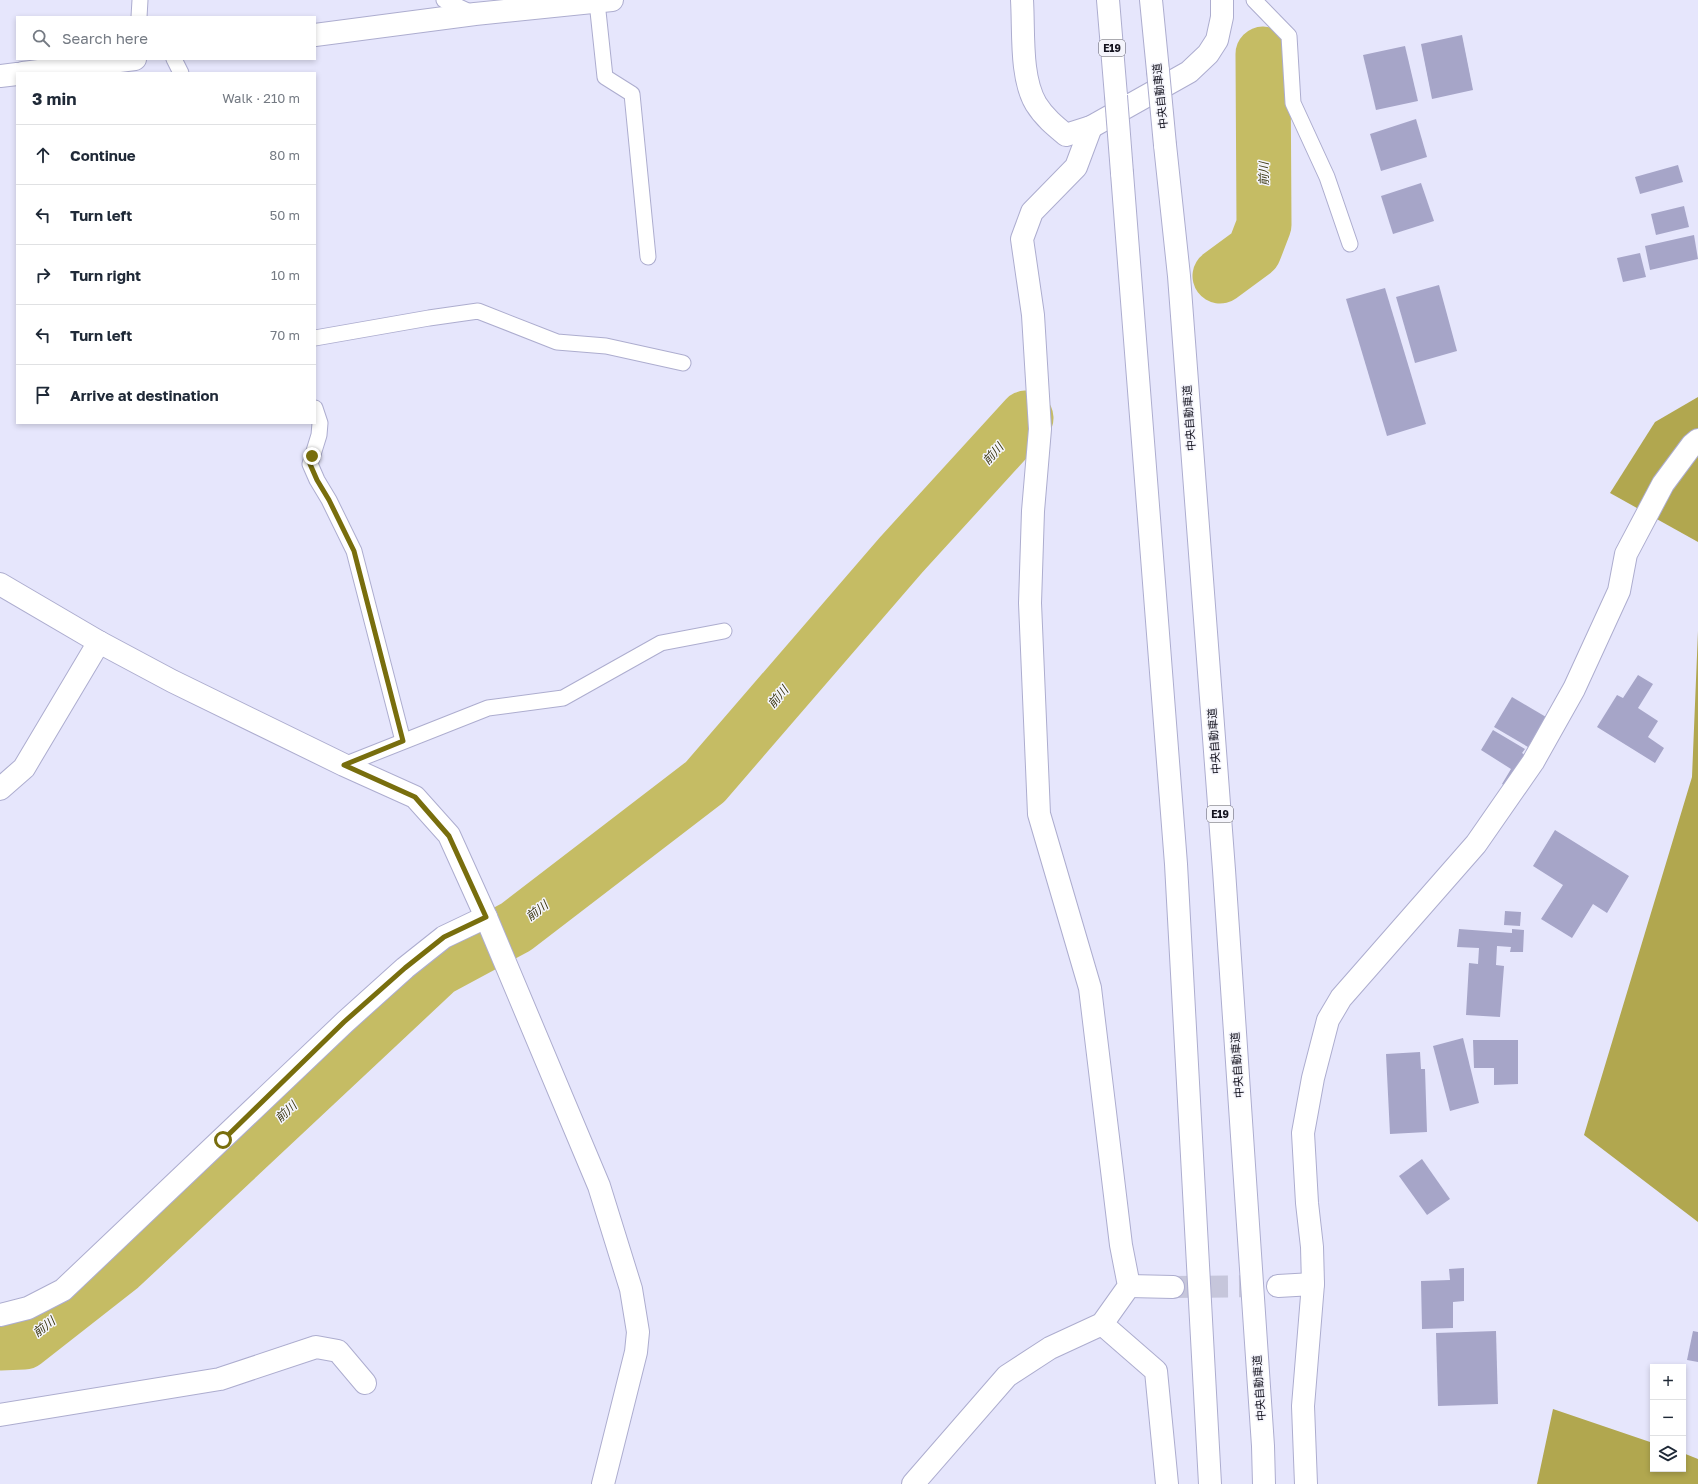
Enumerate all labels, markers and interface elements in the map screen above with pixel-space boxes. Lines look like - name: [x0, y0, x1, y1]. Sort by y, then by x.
- search box: [16, 16, 316, 60]
- icon: search: [30, 27, 52, 49]
- text: Search here: [62, 29, 148, 47]
- road number: E19: [1099, 40, 1125, 56]
- street label: 中央自動車道: [1150, 63, 1169, 130]
- text: 3 min: [32, 88, 76, 109]
- text: Walk · 210 m: [222, 90, 300, 106]
- icon: ahead: [32, 144, 54, 166]
- text: Continue: [70, 146, 136, 164]
- text: 80 m: [269, 147, 300, 163]
- water label: 前川: [1256, 160, 1271, 186]
- icon: left: [32, 204, 54, 226]
- text: Turn left: [70, 206, 132, 224]
- text: 50 m: [270, 207, 300, 223]
- icon: right: [32, 264, 54, 286]
- text: Turn right: [70, 266, 141, 284]
- text: 10 m: [271, 267, 300, 283]
- icon: left: [32, 324, 54, 346]
- text: Turn left: [70, 326, 132, 344]
- text: 70 m: [270, 327, 300, 343]
- icon: arrive: [32, 384, 54, 406]
- street label: 中央自動車道: [1180, 385, 1197, 451]
- text: Arrive at destination: [70, 386, 219, 404]
- water label: 前川: [979, 438, 1008, 468]
- route end: [303, 447, 321, 465]
- water label: 前川: [764, 681, 792, 711]
- street label: 中央自動車道: [1205, 708, 1222, 774]
- road number: E19: [1207, 806, 1233, 822]
- water label: 前川: [523, 896, 552, 924]
- street label: 中央自動車道: [1228, 1032, 1245, 1098]
- water label: 前川: [272, 1097, 301, 1125]
- route start: [214, 1131, 232, 1149]
- water label: 前川: [30, 1312, 59, 1340]
- street label: 中央自動車道: [1250, 1355, 1267, 1421]
- map controls: [1650, 1364, 1686, 1472]
- button: +: [1650, 1364, 1686, 1400]
- button: −: [1650, 1400, 1686, 1436]
- button: layers: [1650, 1436, 1686, 1472]

